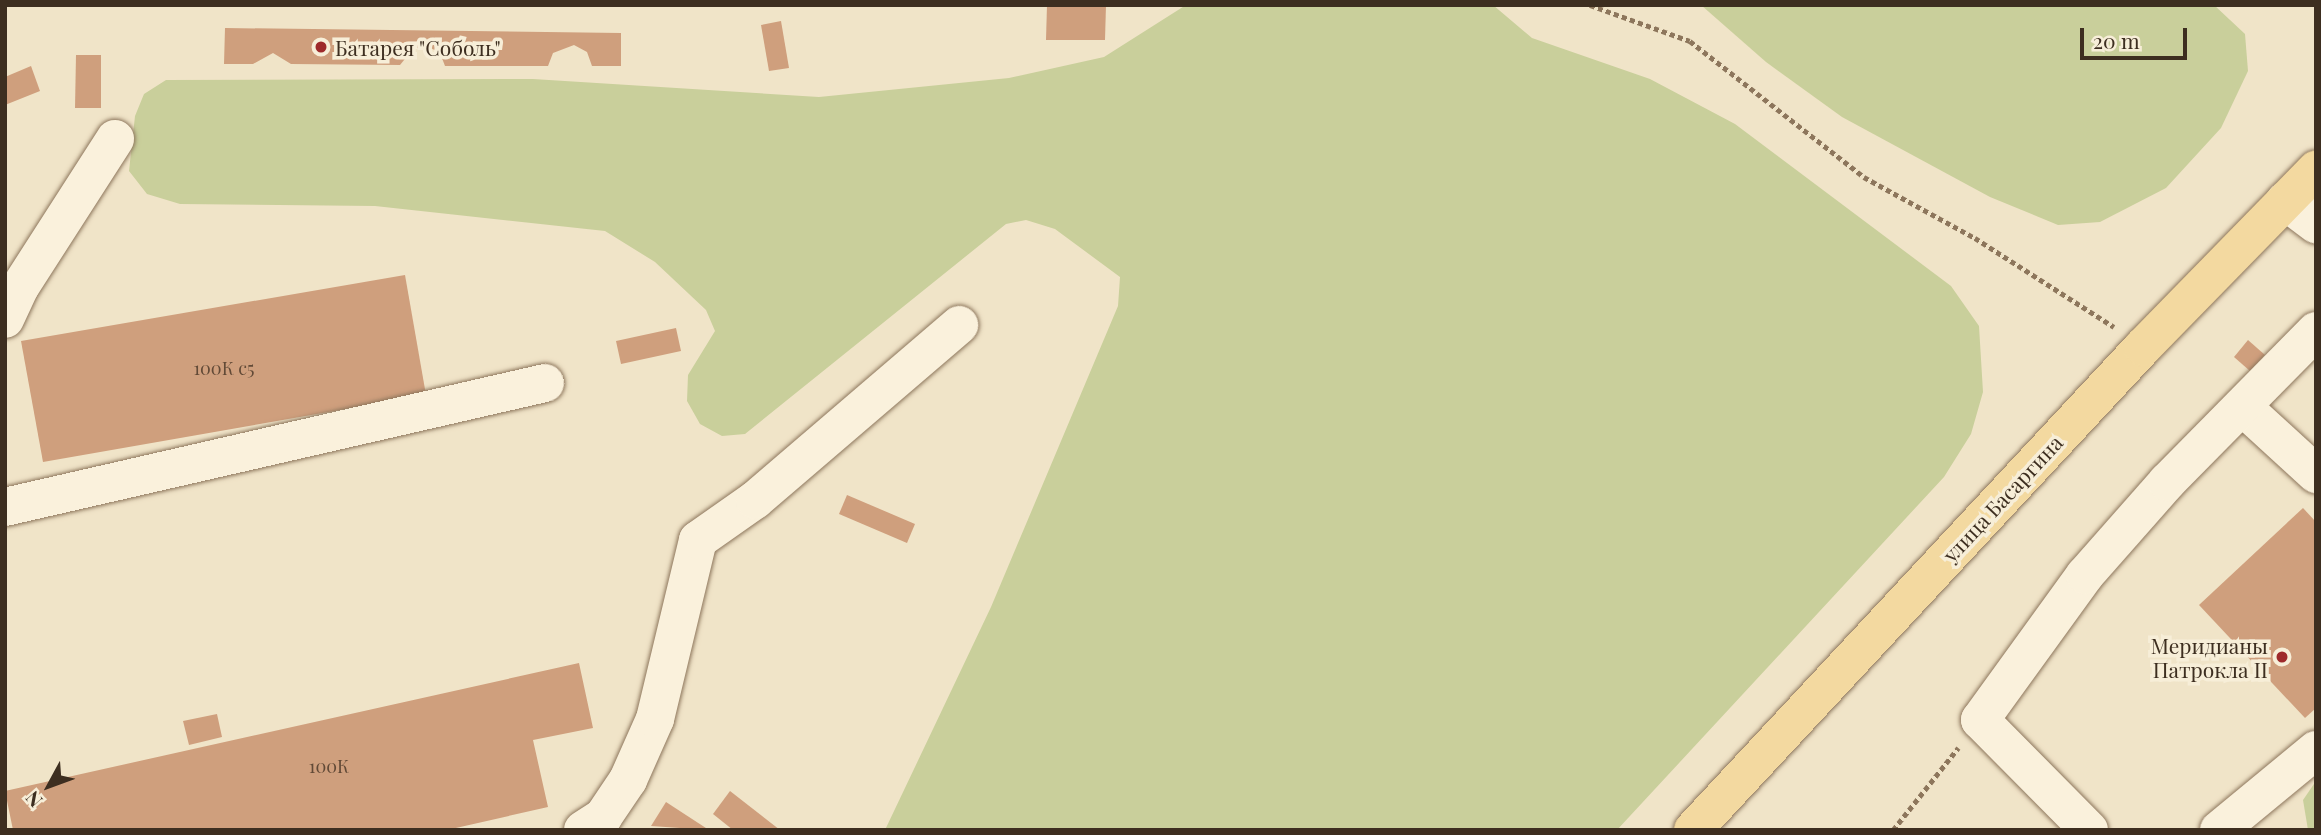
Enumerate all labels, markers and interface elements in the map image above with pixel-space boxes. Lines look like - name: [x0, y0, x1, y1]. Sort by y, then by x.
- scale bar: [2083, 14, 2190, 58]
- text: 20 m: [2093, 26, 2140, 54]
- place label: Батарея "Соболь": [335, 34, 501, 60]
- marker: Батарея "Соболь": [313, 39, 329, 55]
- house number: 100К с5: [193, 357, 255, 379]
- street label: улица Басаргина: [1937, 429, 2067, 567]
- place label: Меридианы Патрокла II: [2151, 632, 2268, 682]
- marker: Меридианы Патрокла II: [2274, 649, 2290, 665]
- north arrow: [14, 751, 84, 821]
- house number: 100К: [309, 755, 349, 777]
- text: N: [19, 786, 47, 813]

